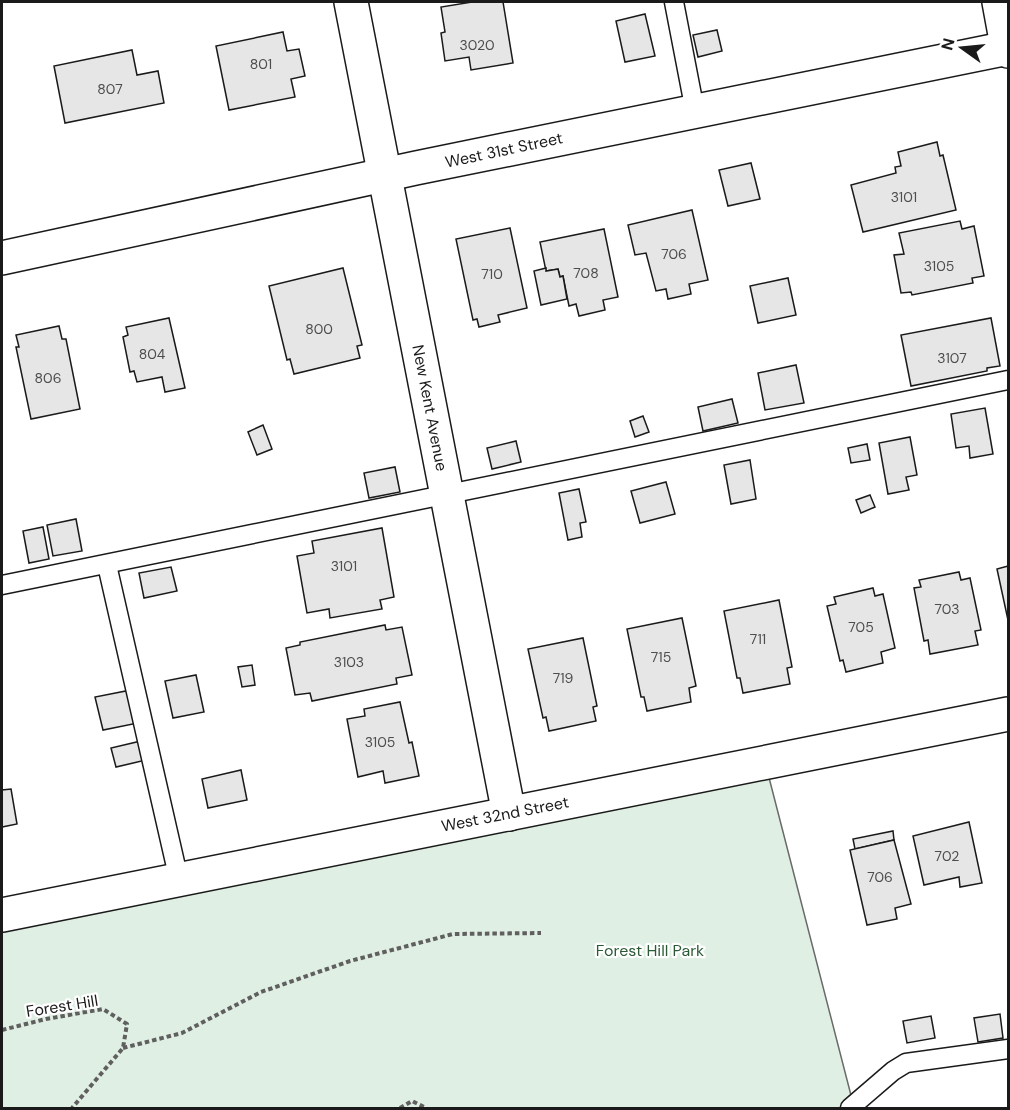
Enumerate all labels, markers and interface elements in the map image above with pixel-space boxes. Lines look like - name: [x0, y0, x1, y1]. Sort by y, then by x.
- north arrow: [932, 18, 992, 78]
- house number: 3020: [459, 36, 495, 54]
- text: N: [936, 36, 960, 53]
- house number: 801: [250, 55, 272, 73]
- house number: 807: [97, 80, 123, 98]
- street label: West 31st Street: [443, 127, 565, 173]
- house number: 3101: [891, 188, 917, 206]
- house number: 706: [661, 245, 687, 263]
- house number: 3105: [924, 257, 954, 275]
- house number: 708: [573, 264, 599, 282]
- house number: 710: [481, 265, 503, 283]
- house number: 800: [305, 320, 333, 338]
- street label: New Kent Avenue: [407, 343, 453, 473]
- house number: 804: [139, 345, 166, 363]
- house number: 3107: [937, 349, 967, 367]
- house number: 806: [35, 369, 61, 387]
- house number: 3101: [331, 557, 357, 575]
- house number: 703: [934, 600, 960, 618]
- house number: 705: [848, 618, 874, 636]
- house number: 711: [750, 630, 766, 648]
- house number: 715: [651, 648, 671, 666]
- house number: 3103: [334, 653, 364, 671]
- house number: 719: [553, 669, 574, 687]
- house number: 3105: [365, 733, 395, 751]
- street label: West 32nd Street: [439, 791, 571, 837]
- house number: 702: [935, 847, 959, 865]
- house number: 706: [867, 868, 893, 886]
- park label: Forest Hill Park: [596, 940, 704, 961]
- street label: Forest Hill: [25, 990, 99, 1022]

